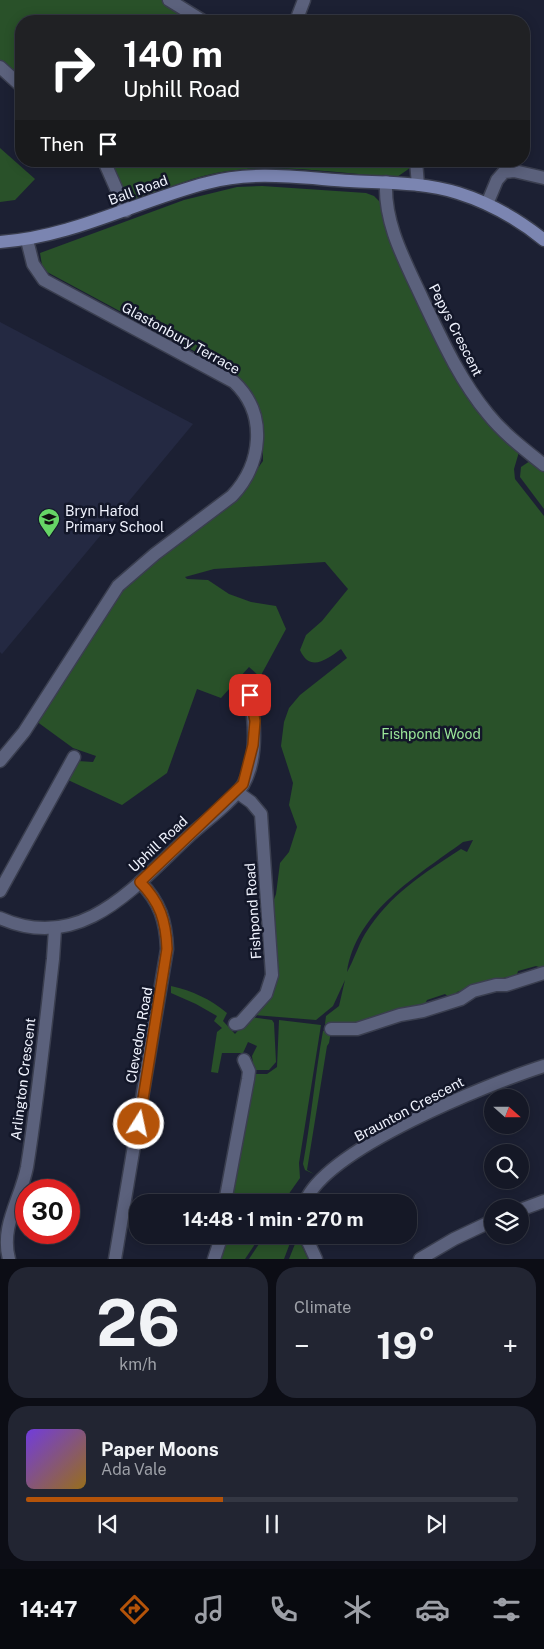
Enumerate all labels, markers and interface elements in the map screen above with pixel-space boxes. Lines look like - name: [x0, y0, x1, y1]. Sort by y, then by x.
- text: 140 m: [123, 34, 223, 75]
- icon: right: [40, 35, 105, 100]
- text: Uphill Road: [123, 76, 240, 102]
- icon: arrive: [94, 130, 122, 158]
- text: Then: [40, 133, 84, 155]
- street label: Ball Road: [106, 172, 170, 208]
- street label: Pepys Crescent: [426, 281, 486, 379]
- street label: Glastonbury Terrace: [119, 299, 243, 377]
- place label: Bryn Hafod Primary School: [65, 503, 164, 535]
- school or university icon: Bryn Hafod Primary School: [37, 507, 61, 538]
- pin: [229, 674, 271, 716]
- icon: arrive: [236, 681, 264, 709]
- park label: Fishpond Wood: [381, 726, 481, 742]
- street label: Uphill Road: [125, 813, 191, 875]
- street label: Fishpond Road: [242, 862, 264, 960]
- street label: Clevedon Road: [123, 986, 155, 1084]
- street label: Arlington Crescent: [8, 1017, 38, 1141]
- street label: Braunton Crescent: [352, 1073, 466, 1145]
- north arrow: [484, 1089, 529, 1134]
- map controls: [484, 1089, 529, 1244]
- position arrow: [112, 1097, 164, 1149]
- button: search: [484, 1144, 529, 1189]
- speed limit sign: 30: [15, 1179, 80, 1244]
- button: layers: [484, 1199, 529, 1244]
- text: 14:48 · 1 min · 270 m: [183, 1208, 363, 1230]
- text: 26: [96, 1284, 180, 1361]
- text: Climate: [294, 1298, 351, 1317]
- text: 19°: [376, 1323, 436, 1368]
- text: −: [294, 1329, 310, 1362]
- text: +: [502, 1329, 518, 1362]
- text: km/h: [119, 1355, 157, 1374]
- text: Paper Moons: [101, 1438, 219, 1460]
- text: Ada Vale: [101, 1460, 166, 1479]
- icon: previous: [94, 1510, 122, 1538]
- icon: pause: [258, 1510, 286, 1538]
- icon: next: [422, 1510, 450, 1538]
- icon: directions: [117, 1592, 152, 1627]
- icon: music: [192, 1592, 227, 1627]
- icon: phone: [266, 1592, 301, 1627]
- icon: climate: [340, 1592, 375, 1627]
- icon: car: [415, 1592, 450, 1627]
- icon: filters: [489, 1592, 524, 1627]
- text: 14:47: [20, 1596, 78, 1622]

